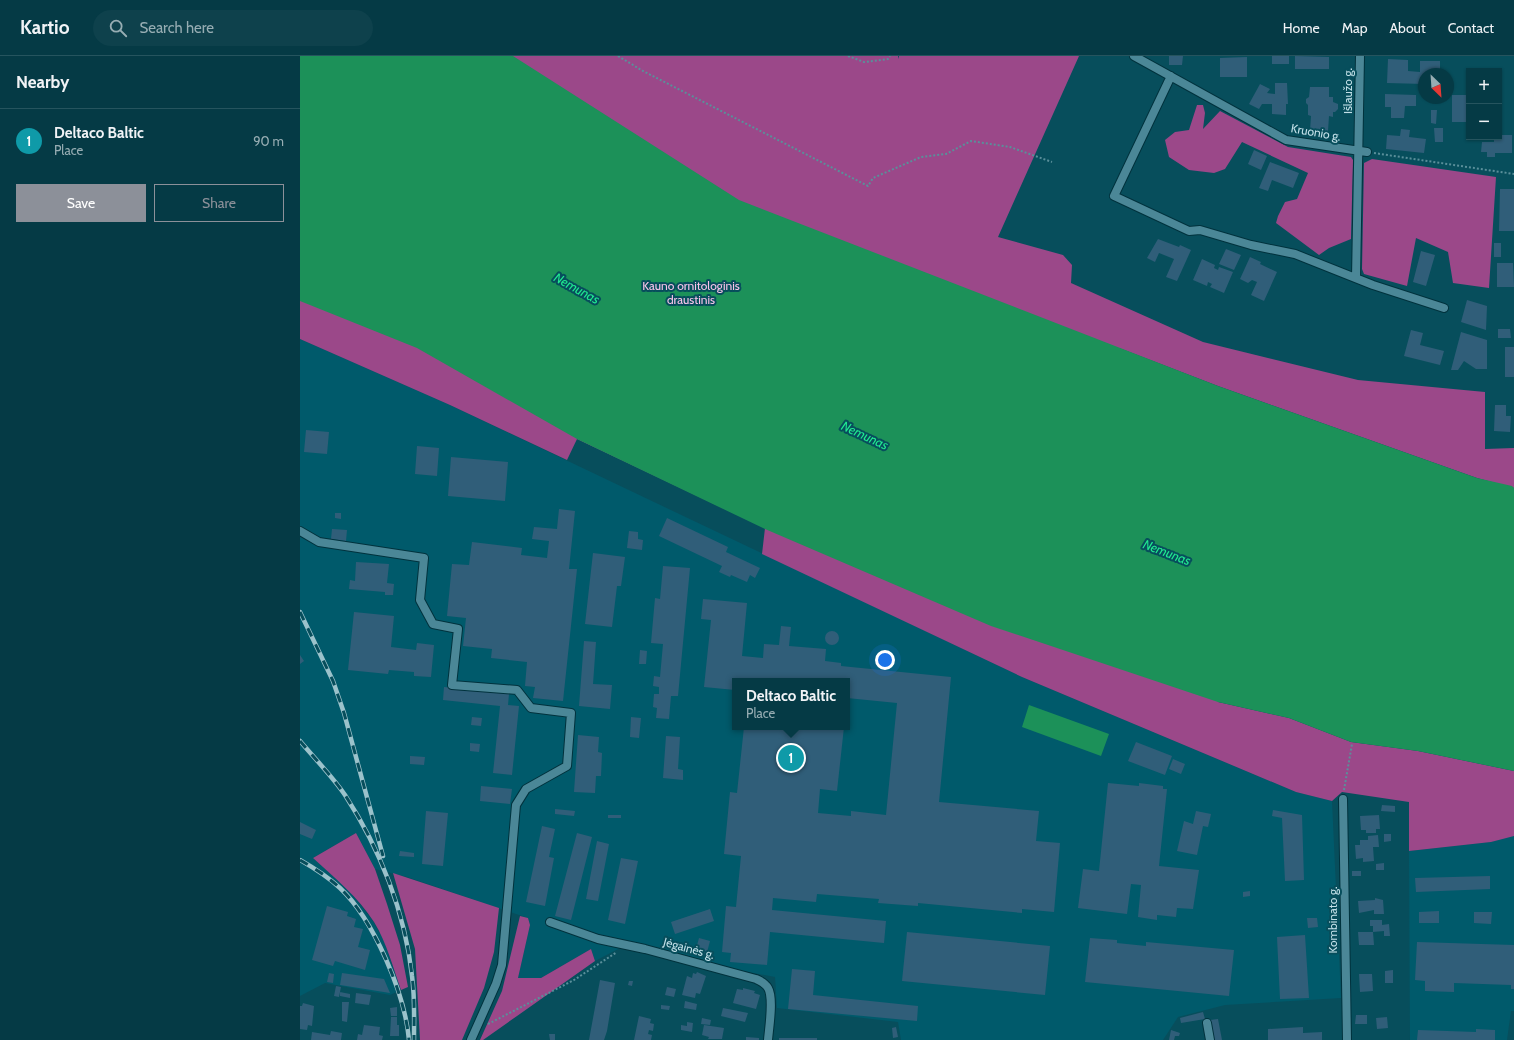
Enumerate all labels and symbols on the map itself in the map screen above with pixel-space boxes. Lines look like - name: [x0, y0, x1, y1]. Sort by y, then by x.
- street label: Išlaužo g.: [1340, 68, 1355, 114]
- north arrow: [1418, 68, 1454, 104]
- street label: Kruonio g.: [1290, 120, 1342, 144]
- water label: Nemunas: [551, 269, 603, 307]
- park label: Kauno ornitologinis draustinis: [642, 278, 740, 307]
- water label: Nemunas: [839, 417, 891, 453]
- water label: Nemunas: [1141, 536, 1193, 568]
- your location: [875, 650, 895, 670]
- pin: 1: [778, 743, 804, 773]
- street label: Kombinato g.: [1325, 887, 1340, 953]
- street label: Jėgainės g.: [661, 934, 716, 962]

